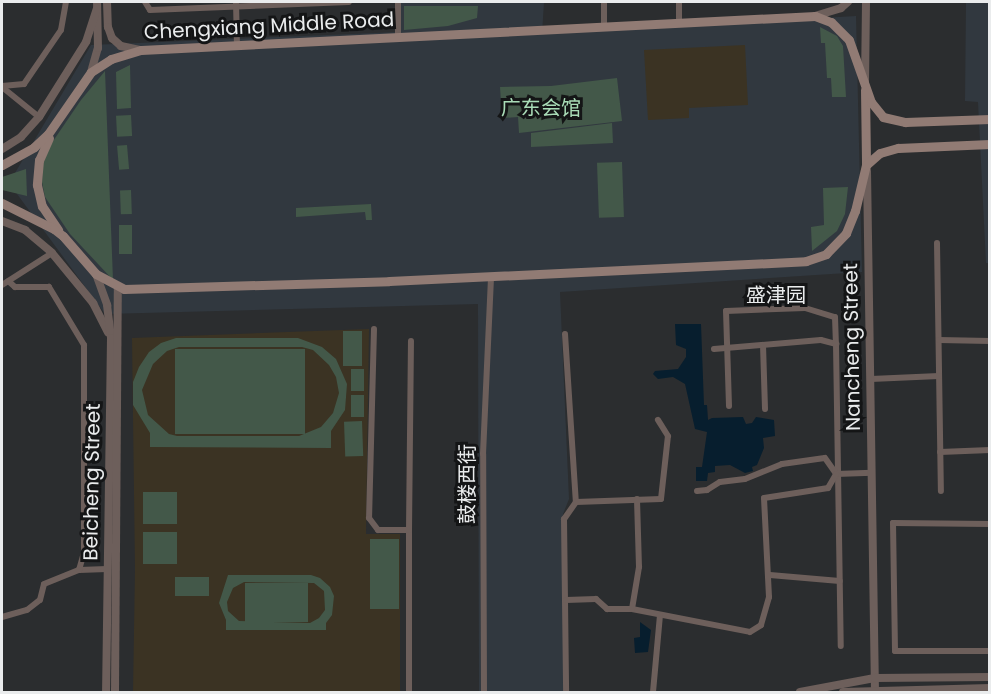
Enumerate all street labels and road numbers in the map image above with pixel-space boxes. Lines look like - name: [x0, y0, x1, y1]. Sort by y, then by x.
- street label: Chengxiang Middle Road: [143, 7, 395, 45]
- street label: Nancheng Street: [839, 263, 865, 431]
- street label: 盛津园: [746, 283, 806, 307]
- street label: Beicheng Street: [79, 403, 105, 561]
- street label: 鼓楼西街: [455, 444, 479, 524]

